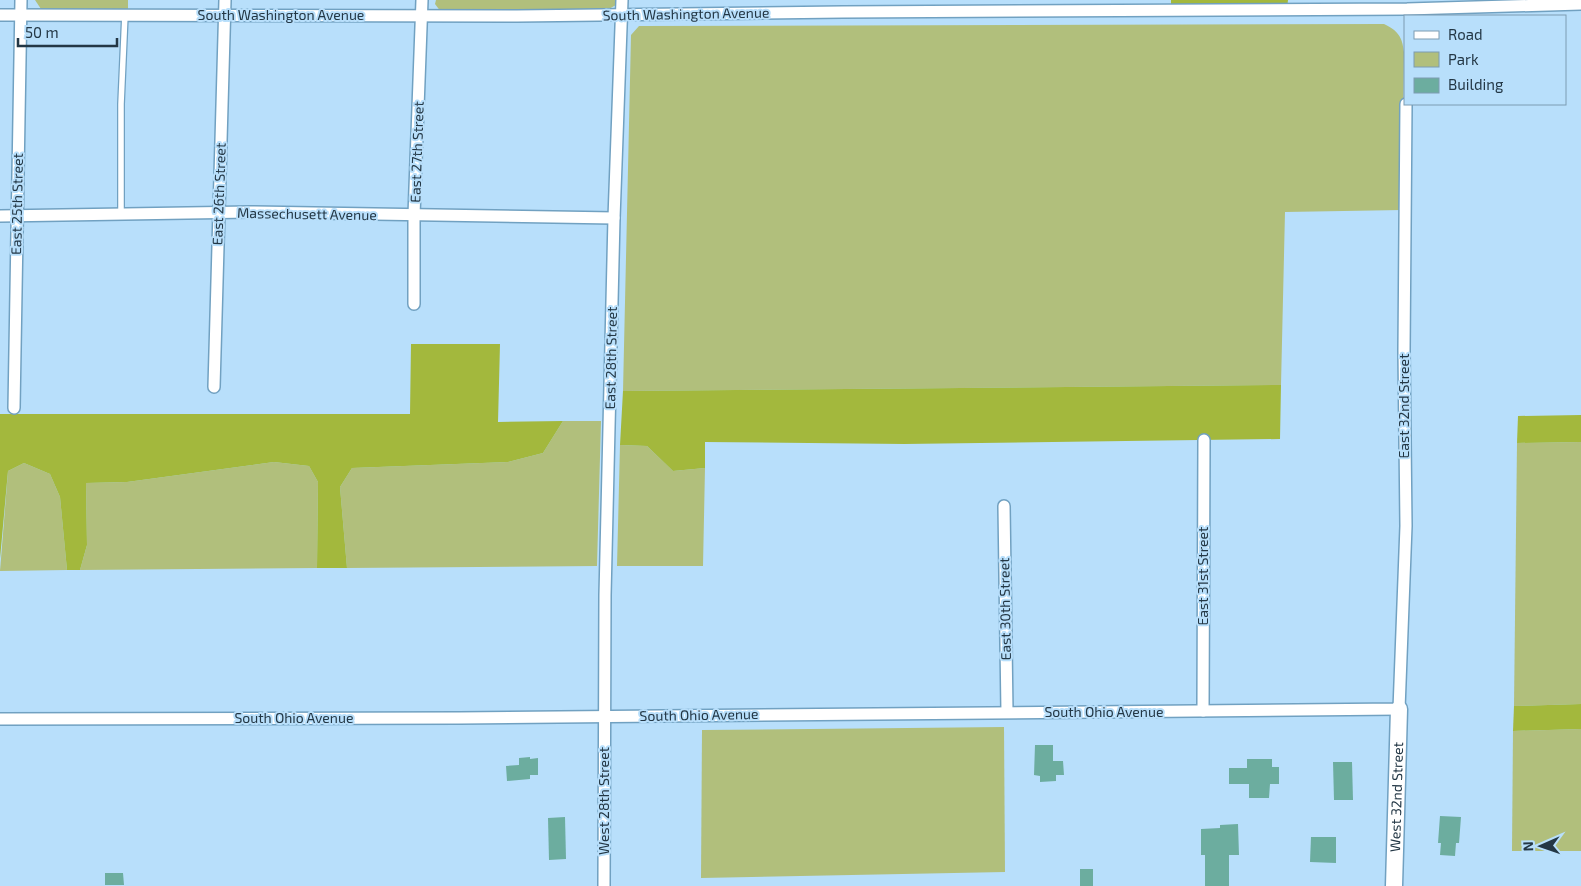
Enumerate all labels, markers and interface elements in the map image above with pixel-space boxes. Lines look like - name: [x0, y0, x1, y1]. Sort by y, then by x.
- street label: South Washington Avenue: [602, 4, 770, 23]
- street label: South Washington Avenue: [198, 6, 364, 23]
- scale bar: [18, 15, 116, 47]
- legend: [1404, 15, 1566, 105]
- text: 50 m: [25, 23, 59, 41]
- text: Road: [1448, 25, 1483, 43]
- text: Park: [1448, 50, 1479, 68]
- text: Building: [1448, 75, 1504, 93]
- street label: East 27th Street: [406, 101, 427, 203]
- street label: East 26th Street: [208, 142, 229, 245]
- street label: East 25th Street: [7, 153, 26, 255]
- street label: Massechusett Avenue: [237, 204, 377, 223]
- street label: East 28th Street: [601, 306, 620, 410]
- street label: East 32nd Street: [1395, 354, 1412, 458]
- street label: East 31st Street: [1194, 527, 1211, 625]
- street label: East 30th Street: [995, 557, 1014, 661]
- street label: South Ohio Avenue: [1045, 703, 1164, 720]
- street label: South Ohio Avenue: [639, 705, 759, 724]
- street label: South Ohio Avenue: [235, 709, 354, 726]
- street label: West 32nd Street: [1386, 742, 1406, 852]
- street label: West 28th Street: [595, 747, 612, 855]
- north arrow: [1516, 821, 1566, 871]
- text: N: [1519, 841, 1536, 852]

